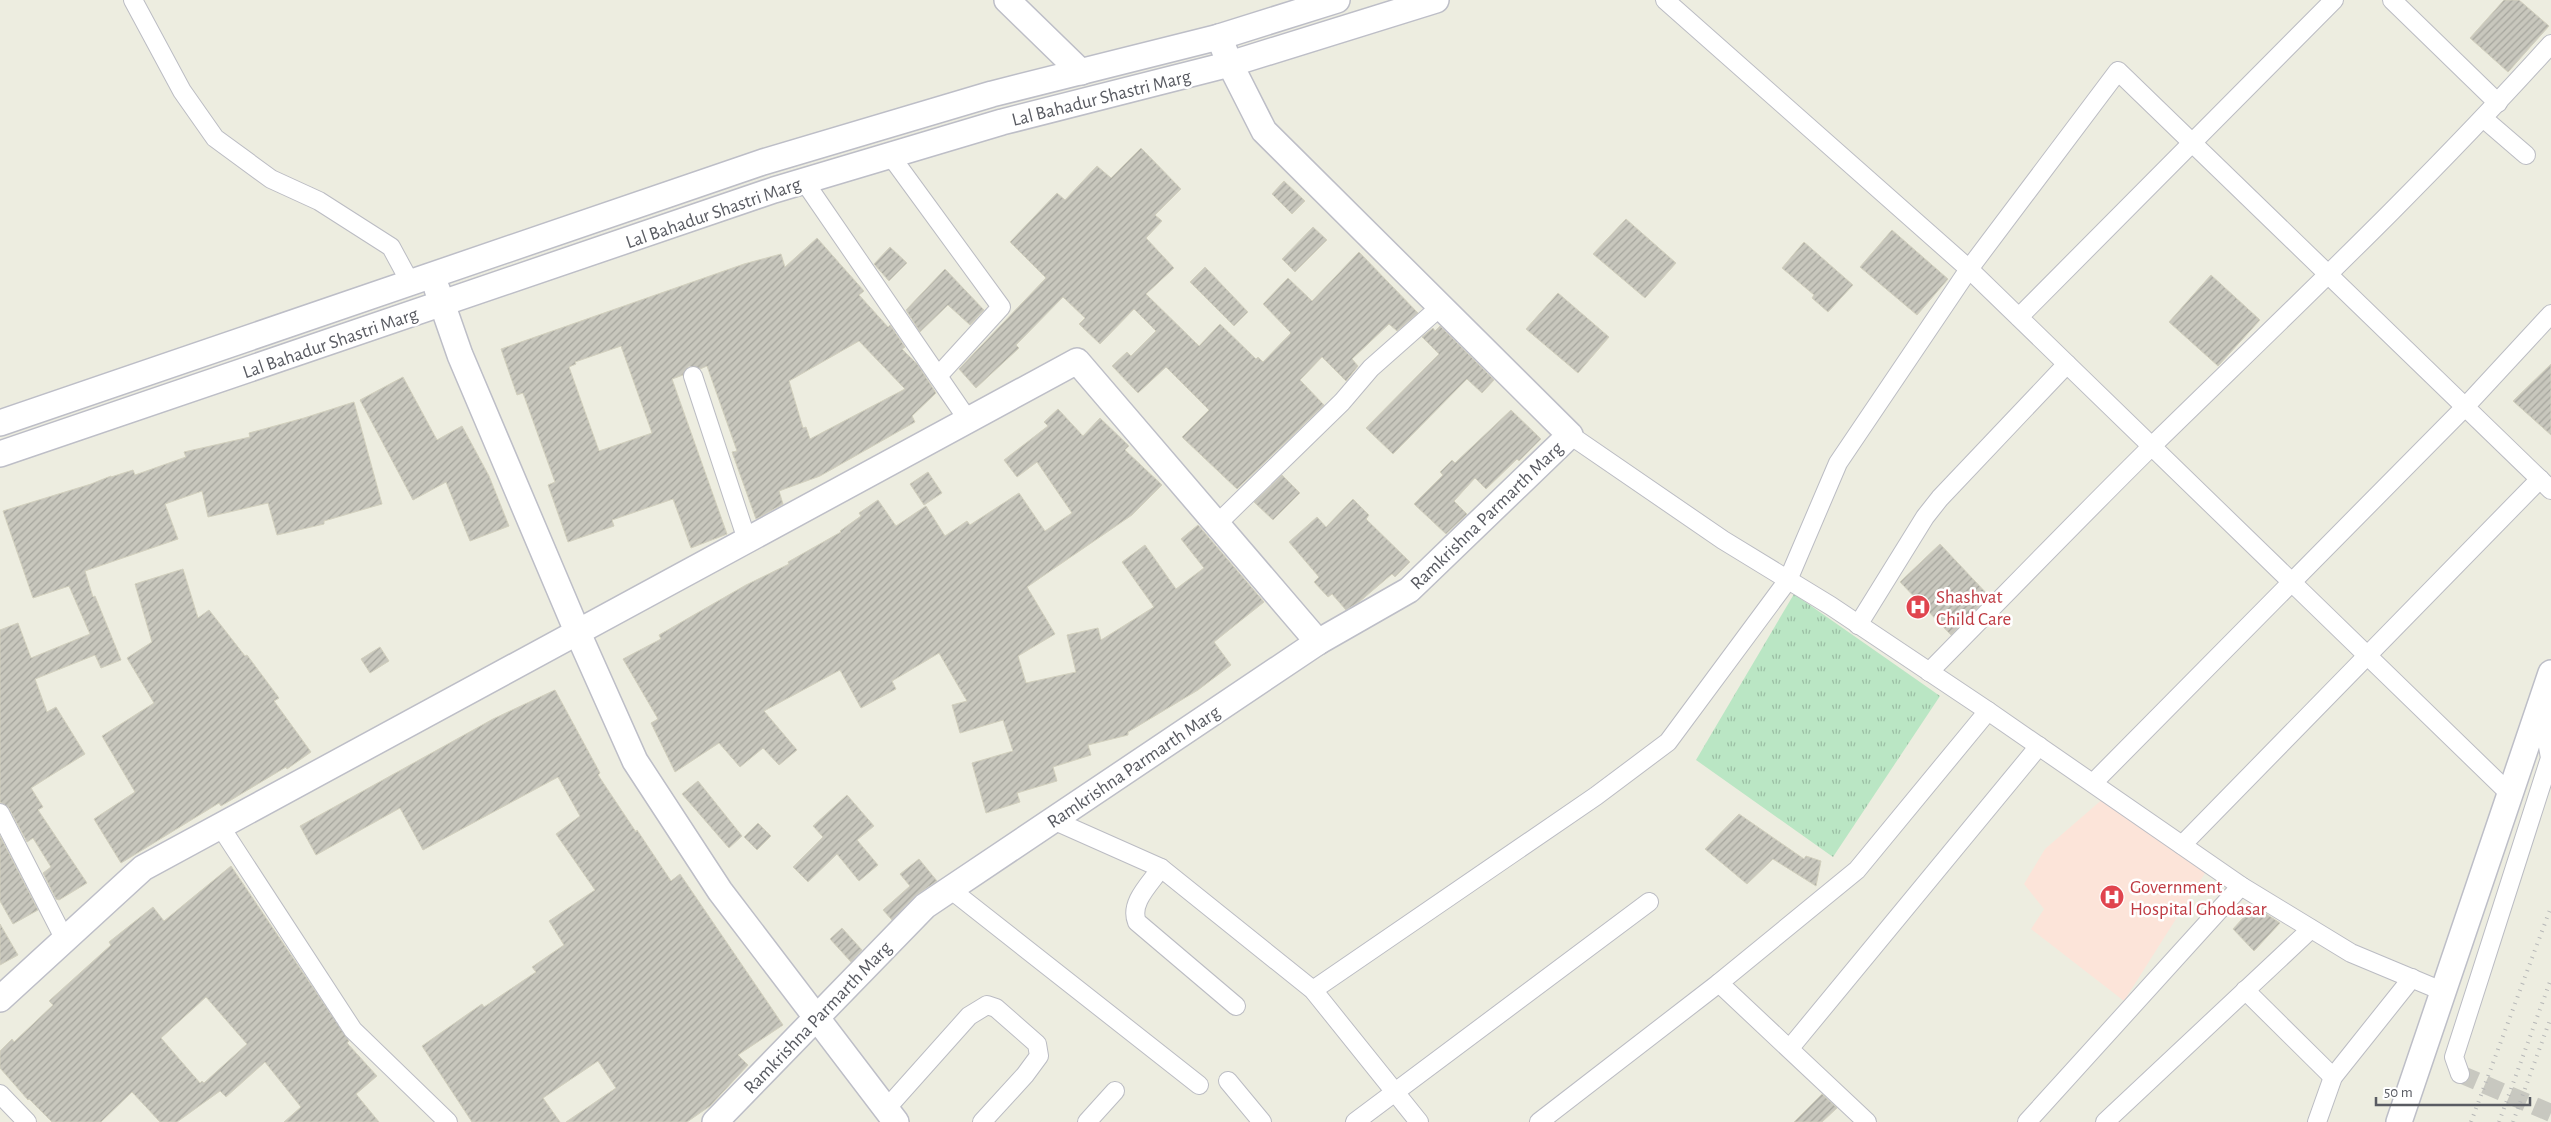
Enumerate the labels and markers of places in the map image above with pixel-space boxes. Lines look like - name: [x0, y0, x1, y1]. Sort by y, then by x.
- place label: Shashvat Child Care: [1936, 588, 2011, 629]
- hospital icon: Shashvat Child Care: [1905, 594, 1931, 620]
- place label: Government Hospital Ghodasar: [2130, 878, 2267, 919]
- hospital icon: Government Hospital Ghodasar: [2099, 884, 2125, 910]

